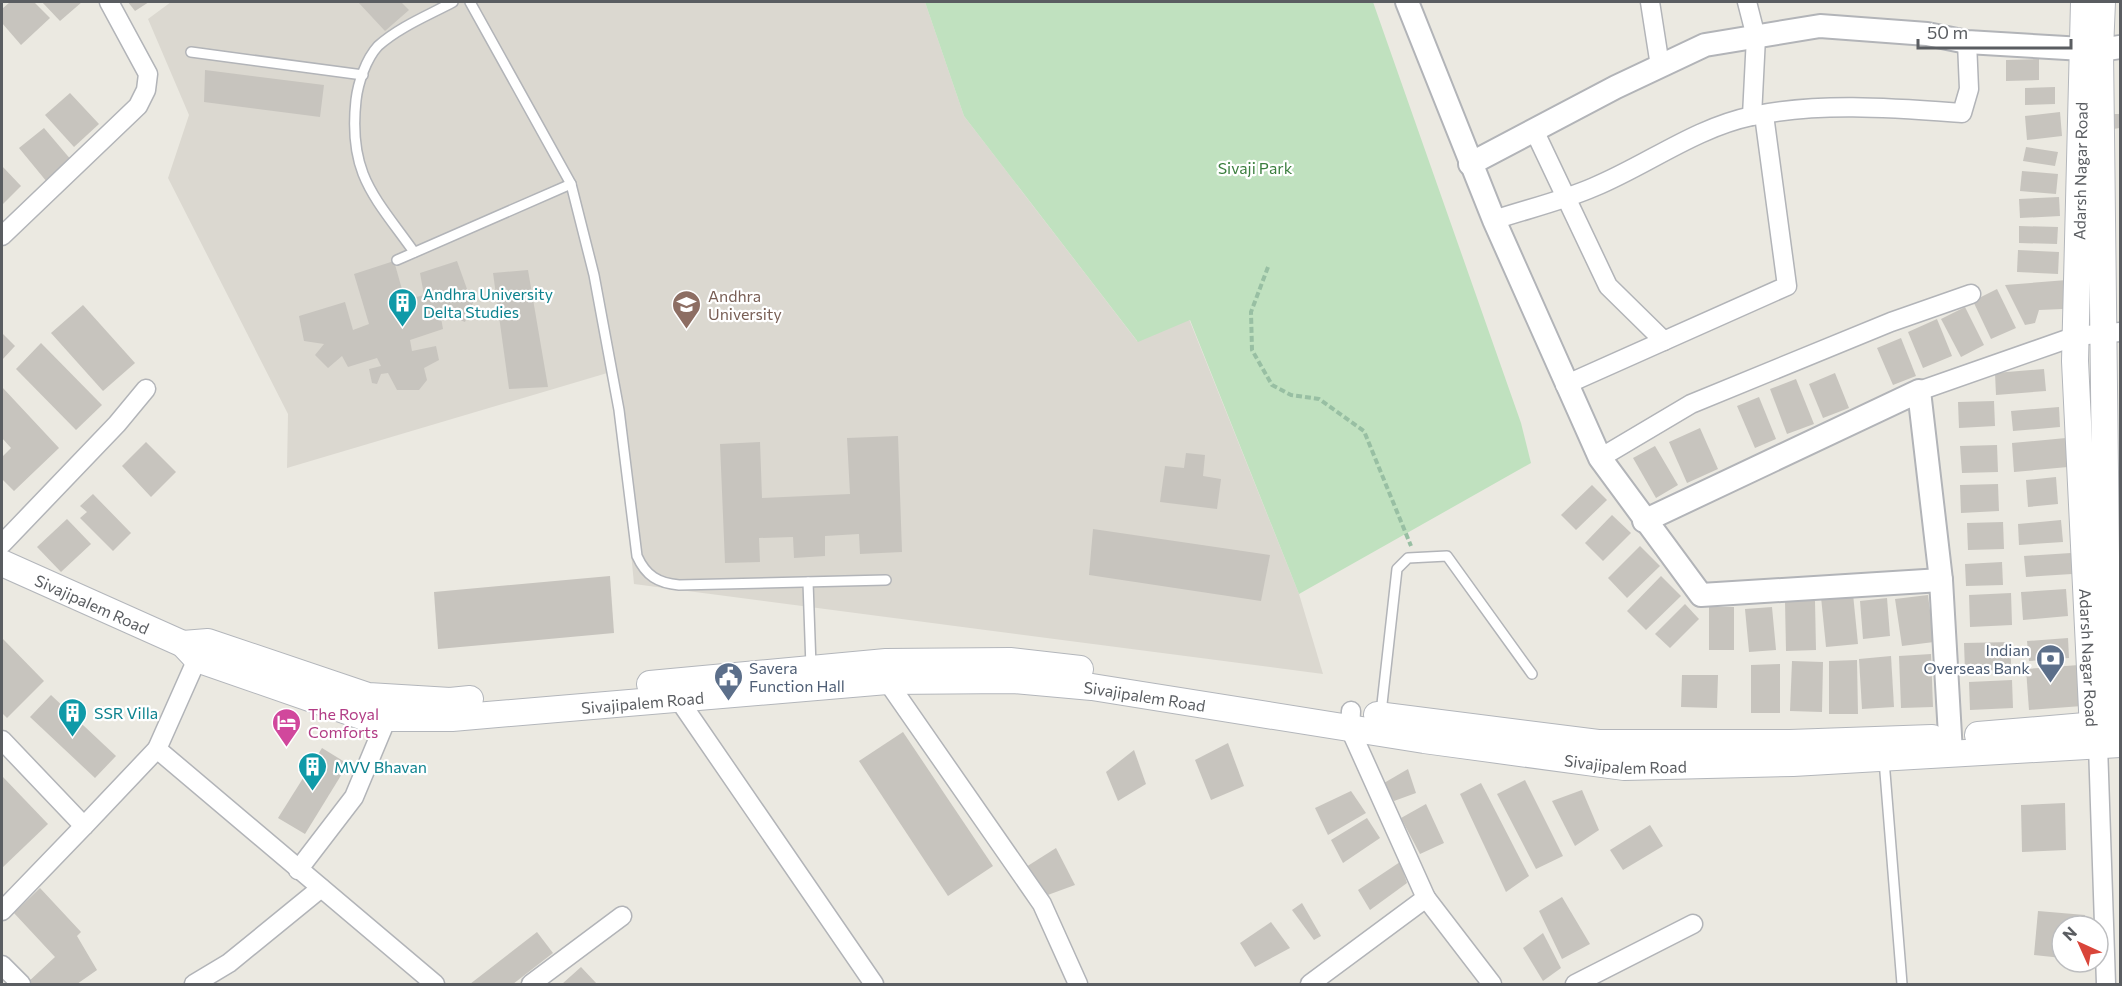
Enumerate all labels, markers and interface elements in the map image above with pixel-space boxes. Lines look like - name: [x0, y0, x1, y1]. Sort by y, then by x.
- scale bar: [1918, 12, 2071, 50]
- text: 50 m: [1927, 21, 1968, 43]
- street label: Adarsh Nagar Road: [2069, 102, 2091, 240]
- park label: Sivaji Park: [1218, 158, 1293, 177]
- place label: Andhra University Delta Studies: [423, 284, 553, 321]
- building icon: Andhra University Delta Studies: [386, 286, 418, 328]
- place label: Andhra University: [708, 286, 782, 323]
- school or university icon: Andhra University: [671, 288, 703, 330]
- street label: Sivajipalem Road: [32, 570, 152, 637]
- street label: Adarsh Nagar Road: [2077, 588, 2102, 727]
- place label: Indian Overseas Bank: [1923, 640, 2030, 677]
- bank icon: Indian Overseas Bank: [2035, 642, 2067, 684]
- place label: Savera Function Hall: [749, 658, 845, 695]
- public building icon: Savera Function Hall: [712, 660, 744, 702]
- street label: Sivajipalem Road: [1083, 677, 1207, 714]
- street label: Sivajipalem Road: [580, 687, 705, 716]
- building icon: SSR Villa: [57, 696, 89, 738]
- place label: SSR Villa: [94, 703, 158, 722]
- place label: The Royal Comforts: [308, 704, 379, 741]
- hotel icon: The Royal Comforts: [271, 706, 303, 748]
- building icon: MVV Bhavan: [297, 750, 329, 792]
- street label: Sivajipalem Road: [1563, 750, 1687, 776]
- place label: MVV Bhavan: [334, 757, 427, 776]
- north arrow: [2050, 914, 2110, 974]
- text: N: [2058, 922, 2080, 944]

